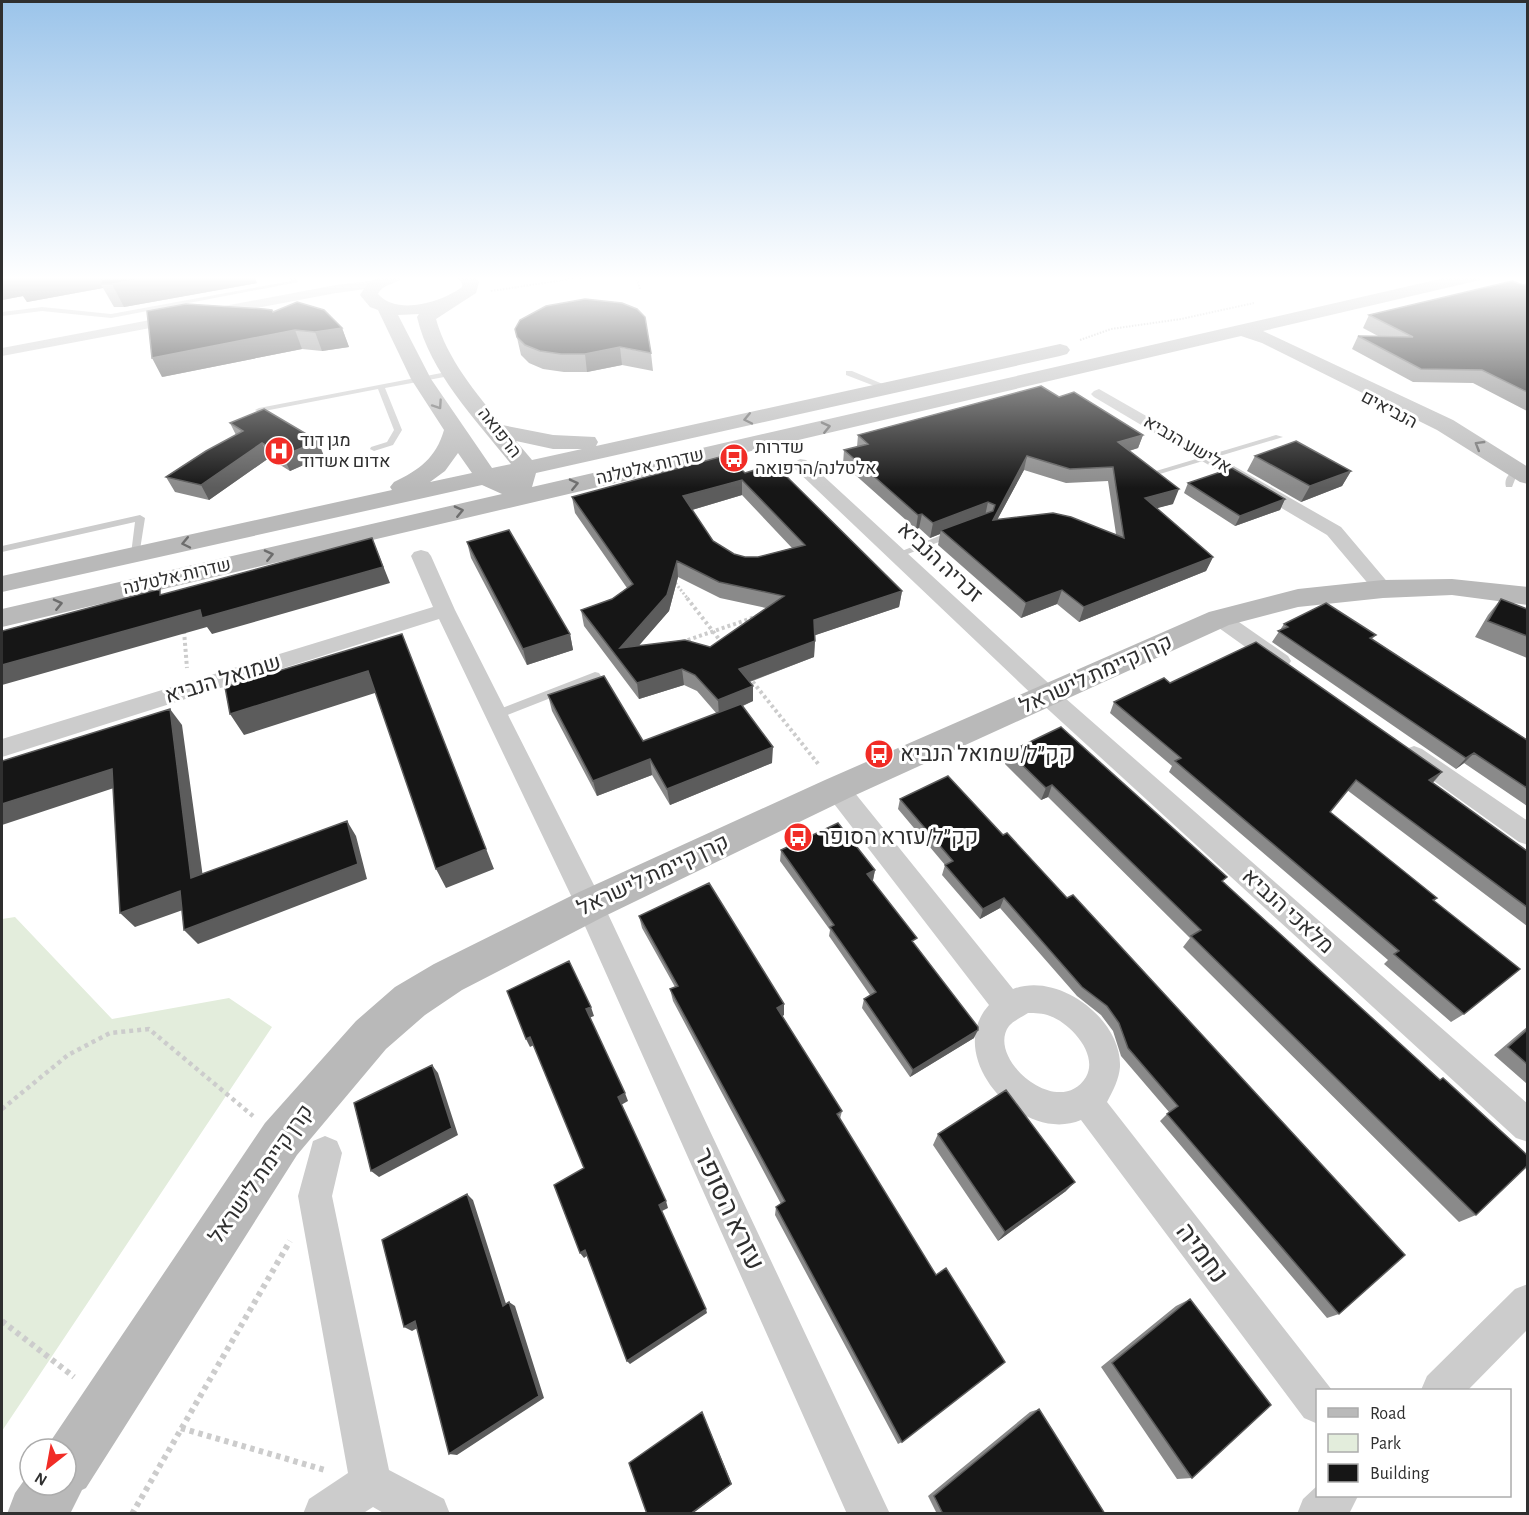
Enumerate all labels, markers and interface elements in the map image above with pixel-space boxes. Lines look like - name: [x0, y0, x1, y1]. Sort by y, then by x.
- street label: הנביאים: [1358, 388, 1420, 432]
- one-way arrow: [431, 398, 442, 409]
- street label: הרפואה: [474, 405, 524, 461]
- one-way arrow: [743, 412, 753, 425]
- street label: אלישע הנביא: [1140, 413, 1234, 477]
- one-way arrow: [820, 421, 830, 434]
- place label: מגן דוד אדום אשדוד: [300, 432, 391, 471]
- hospital icon: מגן דוד אדום אשדוד: [263, 435, 295, 467]
- place label: שדרות אלטלנה/הרפואה: [755, 439, 877, 478]
- one-way arrow: [1475, 440, 1485, 452]
- bus stop icon: שדרות אלטלנה/הרפואה: [718, 442, 750, 474]
- street label: שדרות אלטלנה: [594, 446, 706, 488]
- one-way arrow: [569, 479, 579, 492]
- one-way arrow: [454, 506, 464, 519]
- street label: זכריה הנביא: [893, 518, 987, 606]
- one-way arrow: [182, 536, 192, 549]
- one-way arrow: [264, 550, 274, 563]
- street label: שדרות אלטלנה: [121, 556, 233, 598]
- one-way arrow: [53, 599, 63, 612]
- street label: קרן קיימת לישראל: [1016, 631, 1176, 717]
- street label: שמואל הנביא: [162, 651, 284, 707]
- bus stop icon: קק״ל/שמואל הנביא: [863, 738, 895, 770]
- place label: קק״ל/שמואל הנביא: [900, 743, 1072, 765]
- bus stop icon: קק״ל/עזרא הסופר: [782, 821, 814, 853]
- place label: קק״ל/עזרא הסופר: [819, 826, 978, 848]
- street label: קרן קיימת לישראל: [574, 830, 732, 920]
- street label: מלאכי הנביא: [1238, 864, 1338, 958]
- street label: קרן קיימת לישראל: [205, 1100, 317, 1248]
- street label: עזרא הסופר: [689, 1144, 769, 1274]
- street label: נחמיה: [1171, 1218, 1233, 1288]
- legend: [1316, 1389, 1511, 1497]
- text: Road: [1370, 1405, 1406, 1423]
- text: Park: [1370, 1435, 1402, 1453]
- north arrow: [18, 1437, 78, 1497]
- text: Building: [1370, 1465, 1430, 1483]
- text: N: [32, 1469, 50, 1489]

